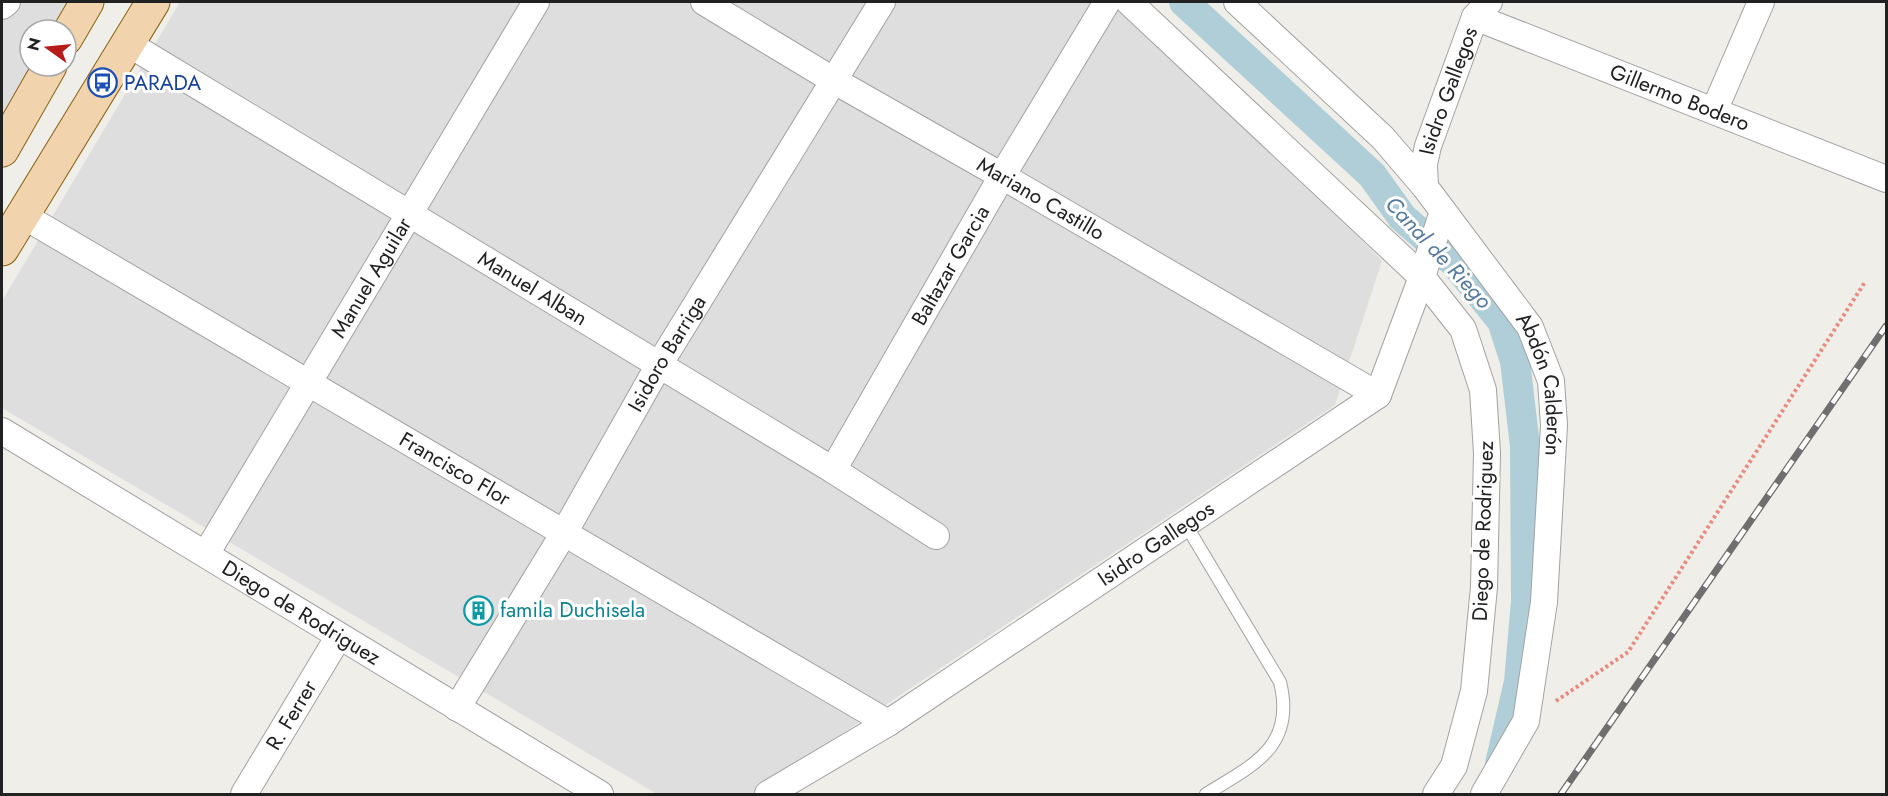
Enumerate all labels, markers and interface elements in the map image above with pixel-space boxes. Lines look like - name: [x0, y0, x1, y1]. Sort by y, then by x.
- north arrow: [18, 18, 78, 78]
- street label: Isidro Gallegos: [1411, 23, 1485, 158]
- text: N: [21, 35, 47, 53]
- street label: Gillermo Bodero: [1605, 57, 1754, 139]
- bus stop icon: PARADA: [87, 67, 119, 99]
- place label: PARADA: [124, 68, 201, 98]
- street label: Mariano Castillo: [971, 150, 1110, 248]
- water label: Canal de Riego: [1378, 189, 1500, 316]
- street label: Baltazar Garcia: [904, 200, 997, 331]
- street label: Manuel Aguilar: [324, 211, 419, 344]
- street label: Manuel Alban: [472, 244, 593, 333]
- street label: Isidoro Barriga: [621, 290, 713, 417]
- street label: Abdón Calderón: [1509, 306, 1569, 457]
- street label: Francisco Flor: [394, 425, 517, 514]
- street label: Diego de Rodriguez: [1465, 440, 1501, 622]
- street label: Isidro Gallegos: [1092, 494, 1220, 593]
- street label: Diego de Rodriguez: [216, 553, 386, 672]
- building icon: famila Duchisela: [463, 594, 495, 626]
- place label: famila Duchisela: [500, 595, 645, 625]
- street label: R. Ferrer: [259, 674, 325, 756]

